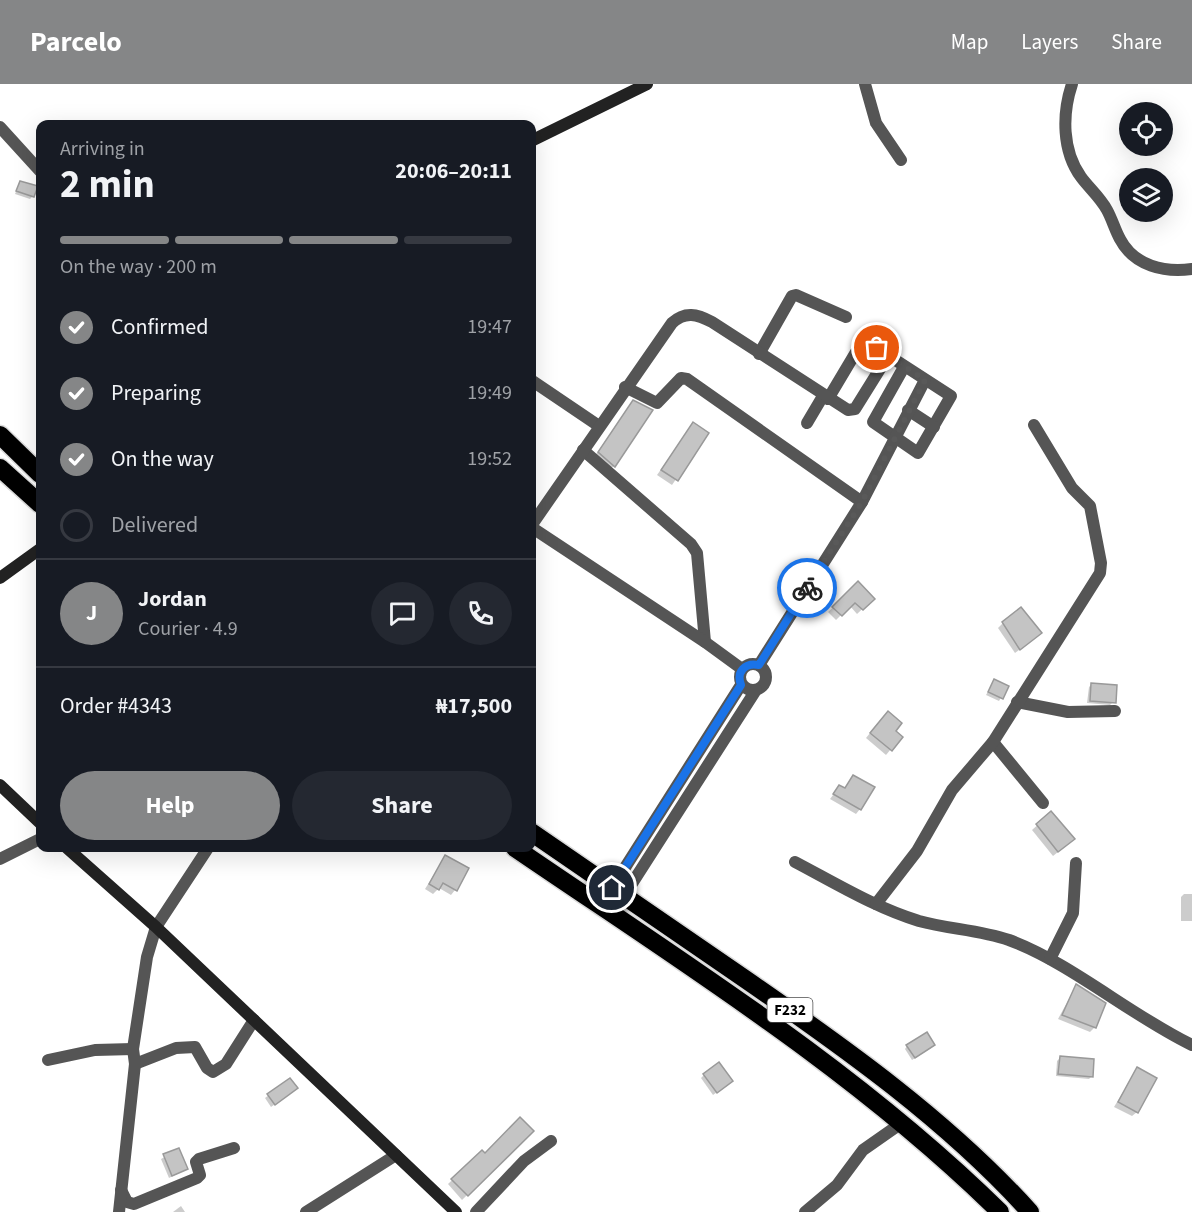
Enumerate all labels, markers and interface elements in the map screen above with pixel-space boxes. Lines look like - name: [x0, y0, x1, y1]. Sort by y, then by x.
- text: Parcelo: [30, 22, 122, 62]
- text: Map: [951, 27, 988, 57]
- text: Layers: [1021, 27, 1078, 57]
- text: Share: [1111, 27, 1162, 57]
- map controls: [1119, 102, 1173, 222]
- button: locate: [1119, 102, 1173, 156]
- text: Arriving in: [60, 135, 145, 163]
- text: 20:06–20:11: [395, 155, 512, 187]
- text: 2 min: [60, 157, 155, 213]
- button: layers: [1119, 168, 1173, 222]
- text: On the way · 200 m: [60, 253, 217, 281]
- icon: check: [60, 311, 93, 344]
- text: Confirmed: [111, 311, 208, 343]
- text: 19:47: [467, 313, 512, 341]
- pin: [851, 322, 902, 373]
- icon: bag: [860, 331, 893, 364]
- icon: check: [60, 377, 93, 410]
- text: Preparing: [111, 377, 201, 409]
- text: 19:49: [467, 379, 512, 407]
- icon: check: [60, 443, 93, 476]
- text: On the way: [111, 443, 214, 475]
- text: 19:52: [467, 445, 512, 473]
- text: Delivered: [111, 509, 198, 541]
- courier: [777, 558, 837, 618]
- icon: bike: [791, 572, 824, 605]
- button: chat: [371, 582, 434, 645]
- button: phone: [449, 582, 512, 645]
- text: Jordan: [138, 583, 207, 615]
- text: J: [86, 597, 97, 629]
- text: Courier · 4.9: [138, 615, 238, 643]
- text: Order #4343: [60, 690, 172, 722]
- text: ₦17,500: [436, 690, 512, 722]
- button: Help: [60, 771, 280, 840]
- button: Share: [292, 771, 512, 840]
- pin: [586, 862, 637, 913]
- icon: home: [595, 871, 628, 904]
- road number: F232: [768, 998, 812, 1022]

